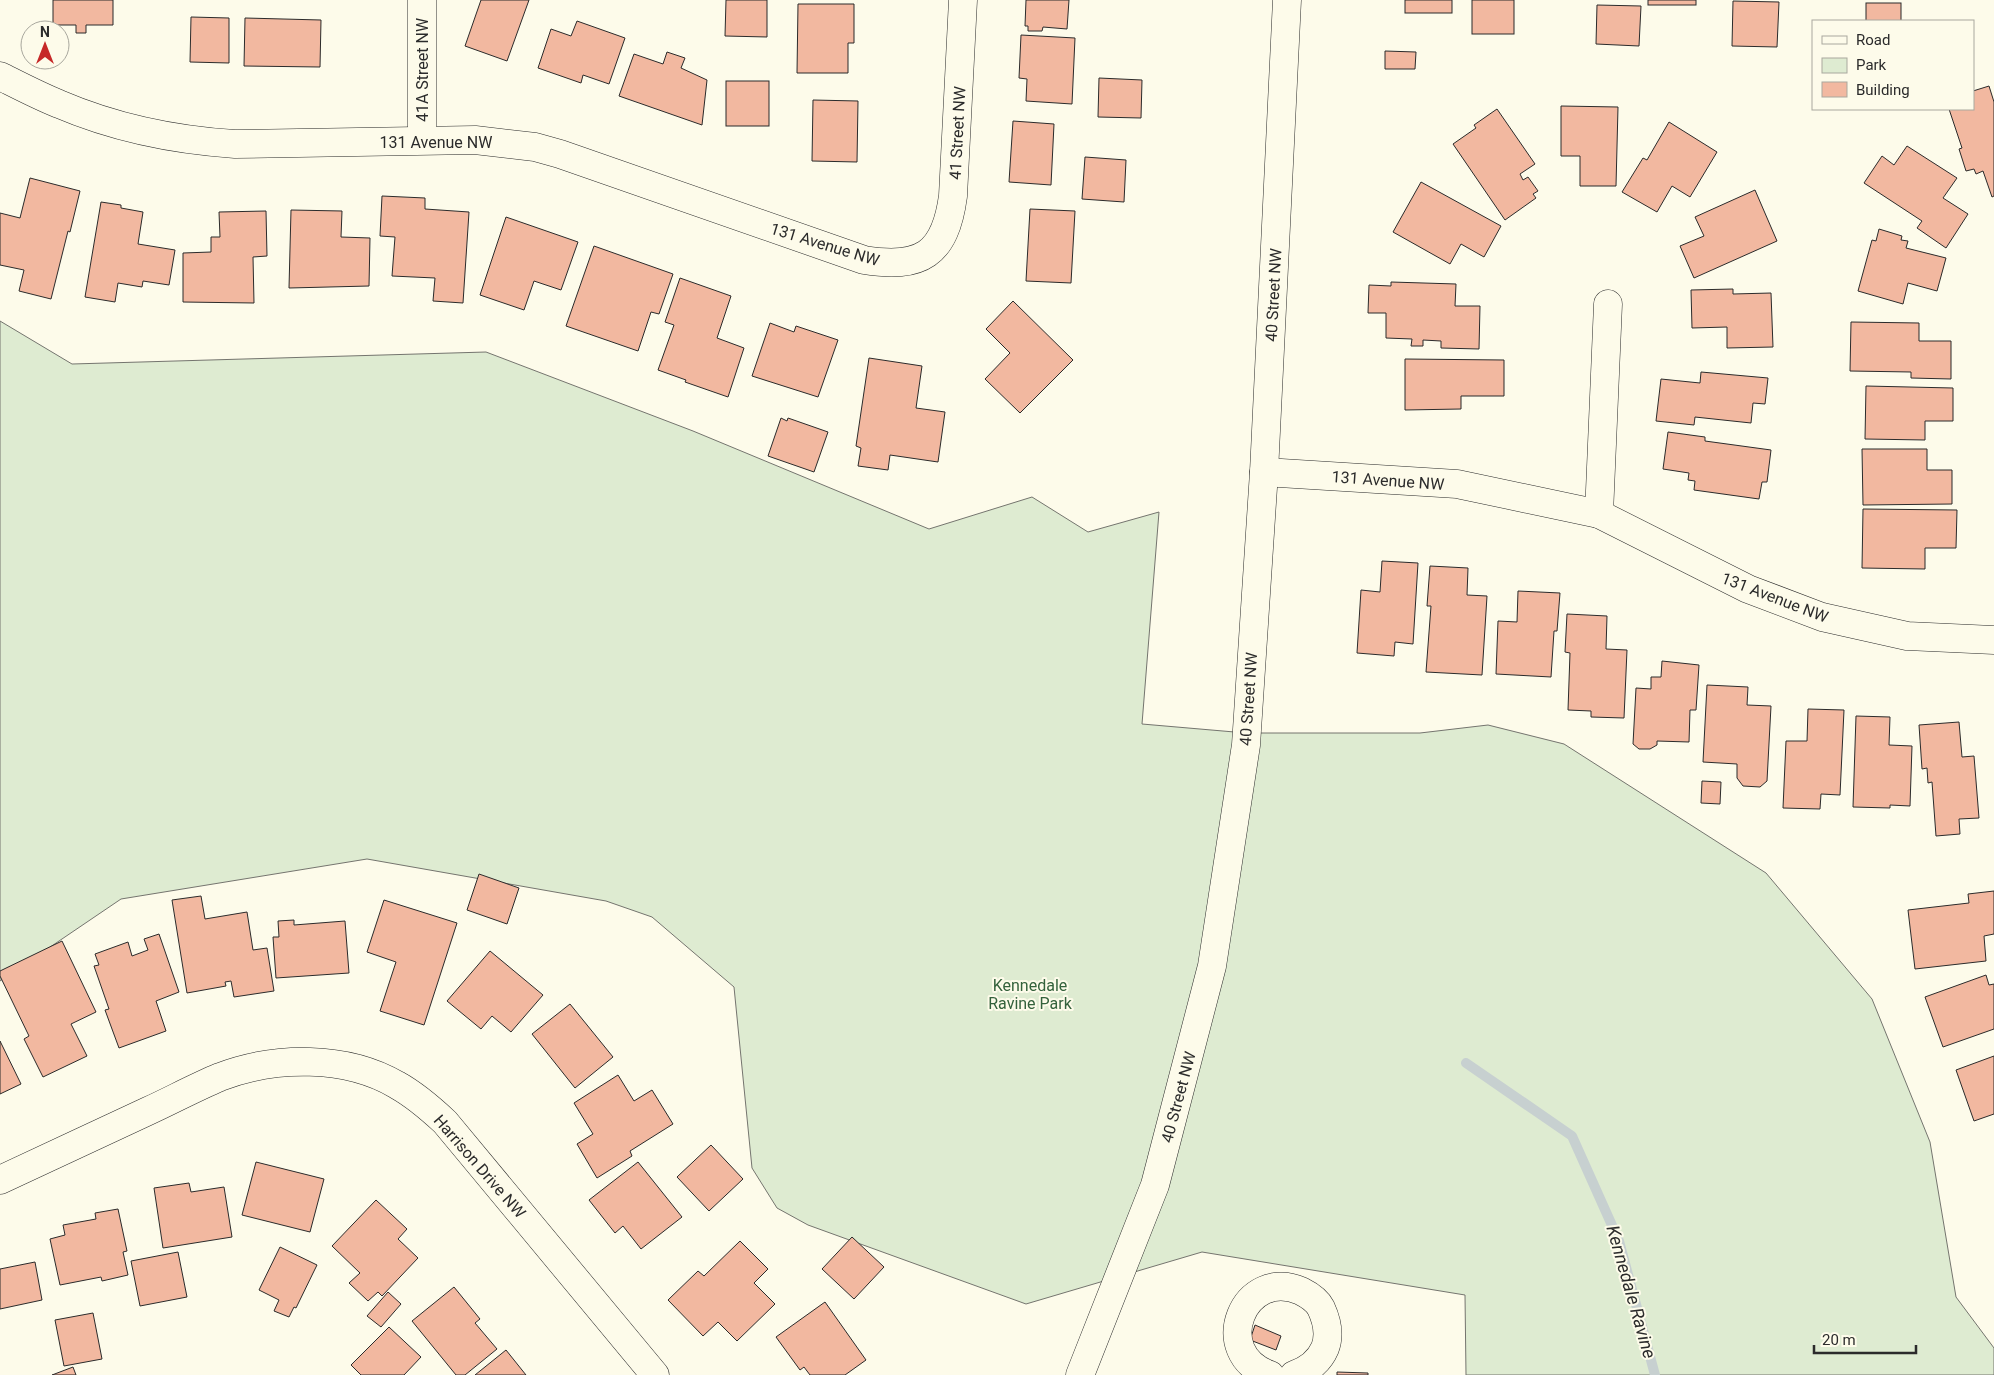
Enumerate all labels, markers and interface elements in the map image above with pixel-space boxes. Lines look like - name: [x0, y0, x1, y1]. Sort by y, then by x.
- street label: 41A Street NW: [413, 18, 432, 122]
- north arrow: [20, 20, 70, 70]
- legend: [1812, 20, 1974, 110]
- text: N: [40, 24, 50, 40]
- text: Road: [1856, 31, 1890, 49]
- text: Park: [1856, 56, 1887, 74]
- text: Building: [1856, 81, 1910, 99]
- street label: 41 Street NW: [946, 86, 969, 180]
- street label: 131 Avenue NW: [380, 133, 492, 152]
- street label: 131 Avenue NW: [768, 219, 882, 270]
- street label: 40 Street NW: [1262, 248, 1285, 342]
- street label: 131 Avenue NW: [1331, 467, 1445, 494]
- street label: 131 Avenue NW: [1719, 568, 1831, 627]
- street label: 40 Street NW: [1236, 652, 1261, 746]
- park label: Kennedale Ravine Park: [988, 976, 1073, 1013]
- street label: 40 Street NW: [1157, 1049, 1200, 1145]
- street label: Harrison Drive NW: [430, 1111, 530, 1222]
- water label: Kennedale Ravine: [1602, 1223, 1661, 1361]
- scale bar: [1814, 1322, 1916, 1354]
- text: 20 m: [1822, 1331, 1856, 1349]

